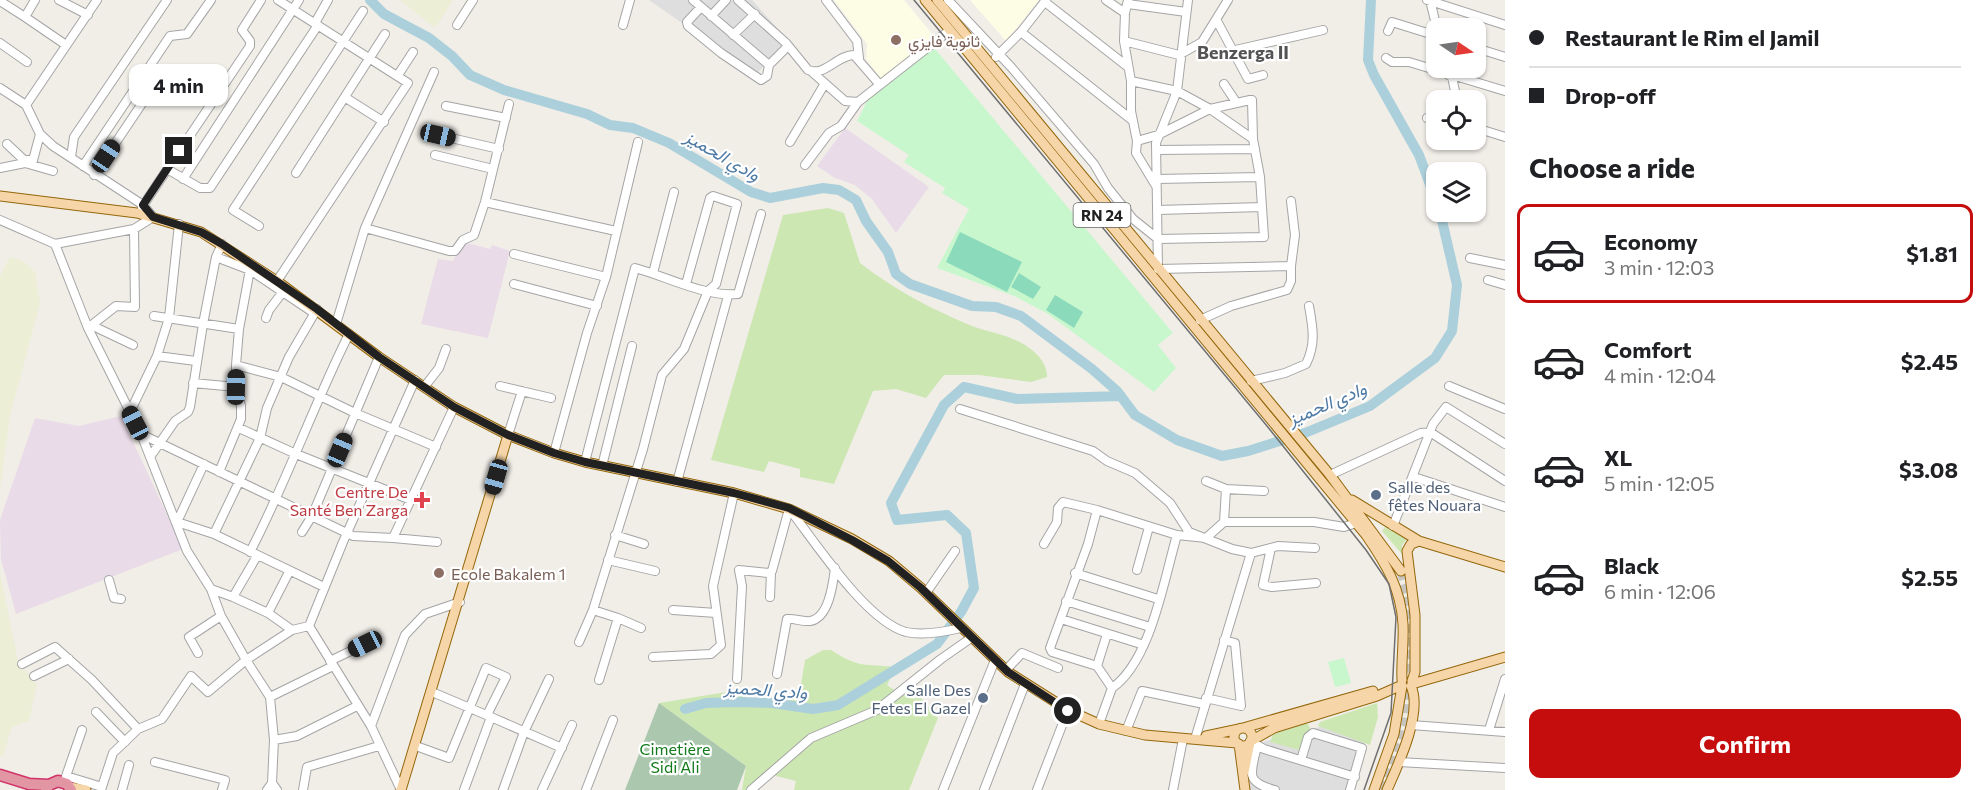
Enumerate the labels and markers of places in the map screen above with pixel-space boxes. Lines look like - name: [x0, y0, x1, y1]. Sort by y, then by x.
- place label: ثانوية فايزي: [908, 31, 980, 55]
- marker: ثانوية فايزي: [889, 33, 903, 47]
- place label: Salle des fêtes Nouara: [1388, 477, 1481, 514]
- place label: Centre De Santé Ben Zarga: [290, 482, 408, 519]
- marker: Salle des fêtes Nouara: [1369, 488, 1383, 502]
- marker: Centre De Santé Ben Zarga: [413, 491, 431, 509]
- place label: Ecole Bakalem 1: [451, 564, 566, 583]
- marker: Ecole Bakalem 1: [432, 566, 446, 580]
- place label: Salle Des Fetes El Gazel: [871, 680, 971, 717]
- marker: Salle Des Fetes El Gazel: [976, 691, 990, 705]

